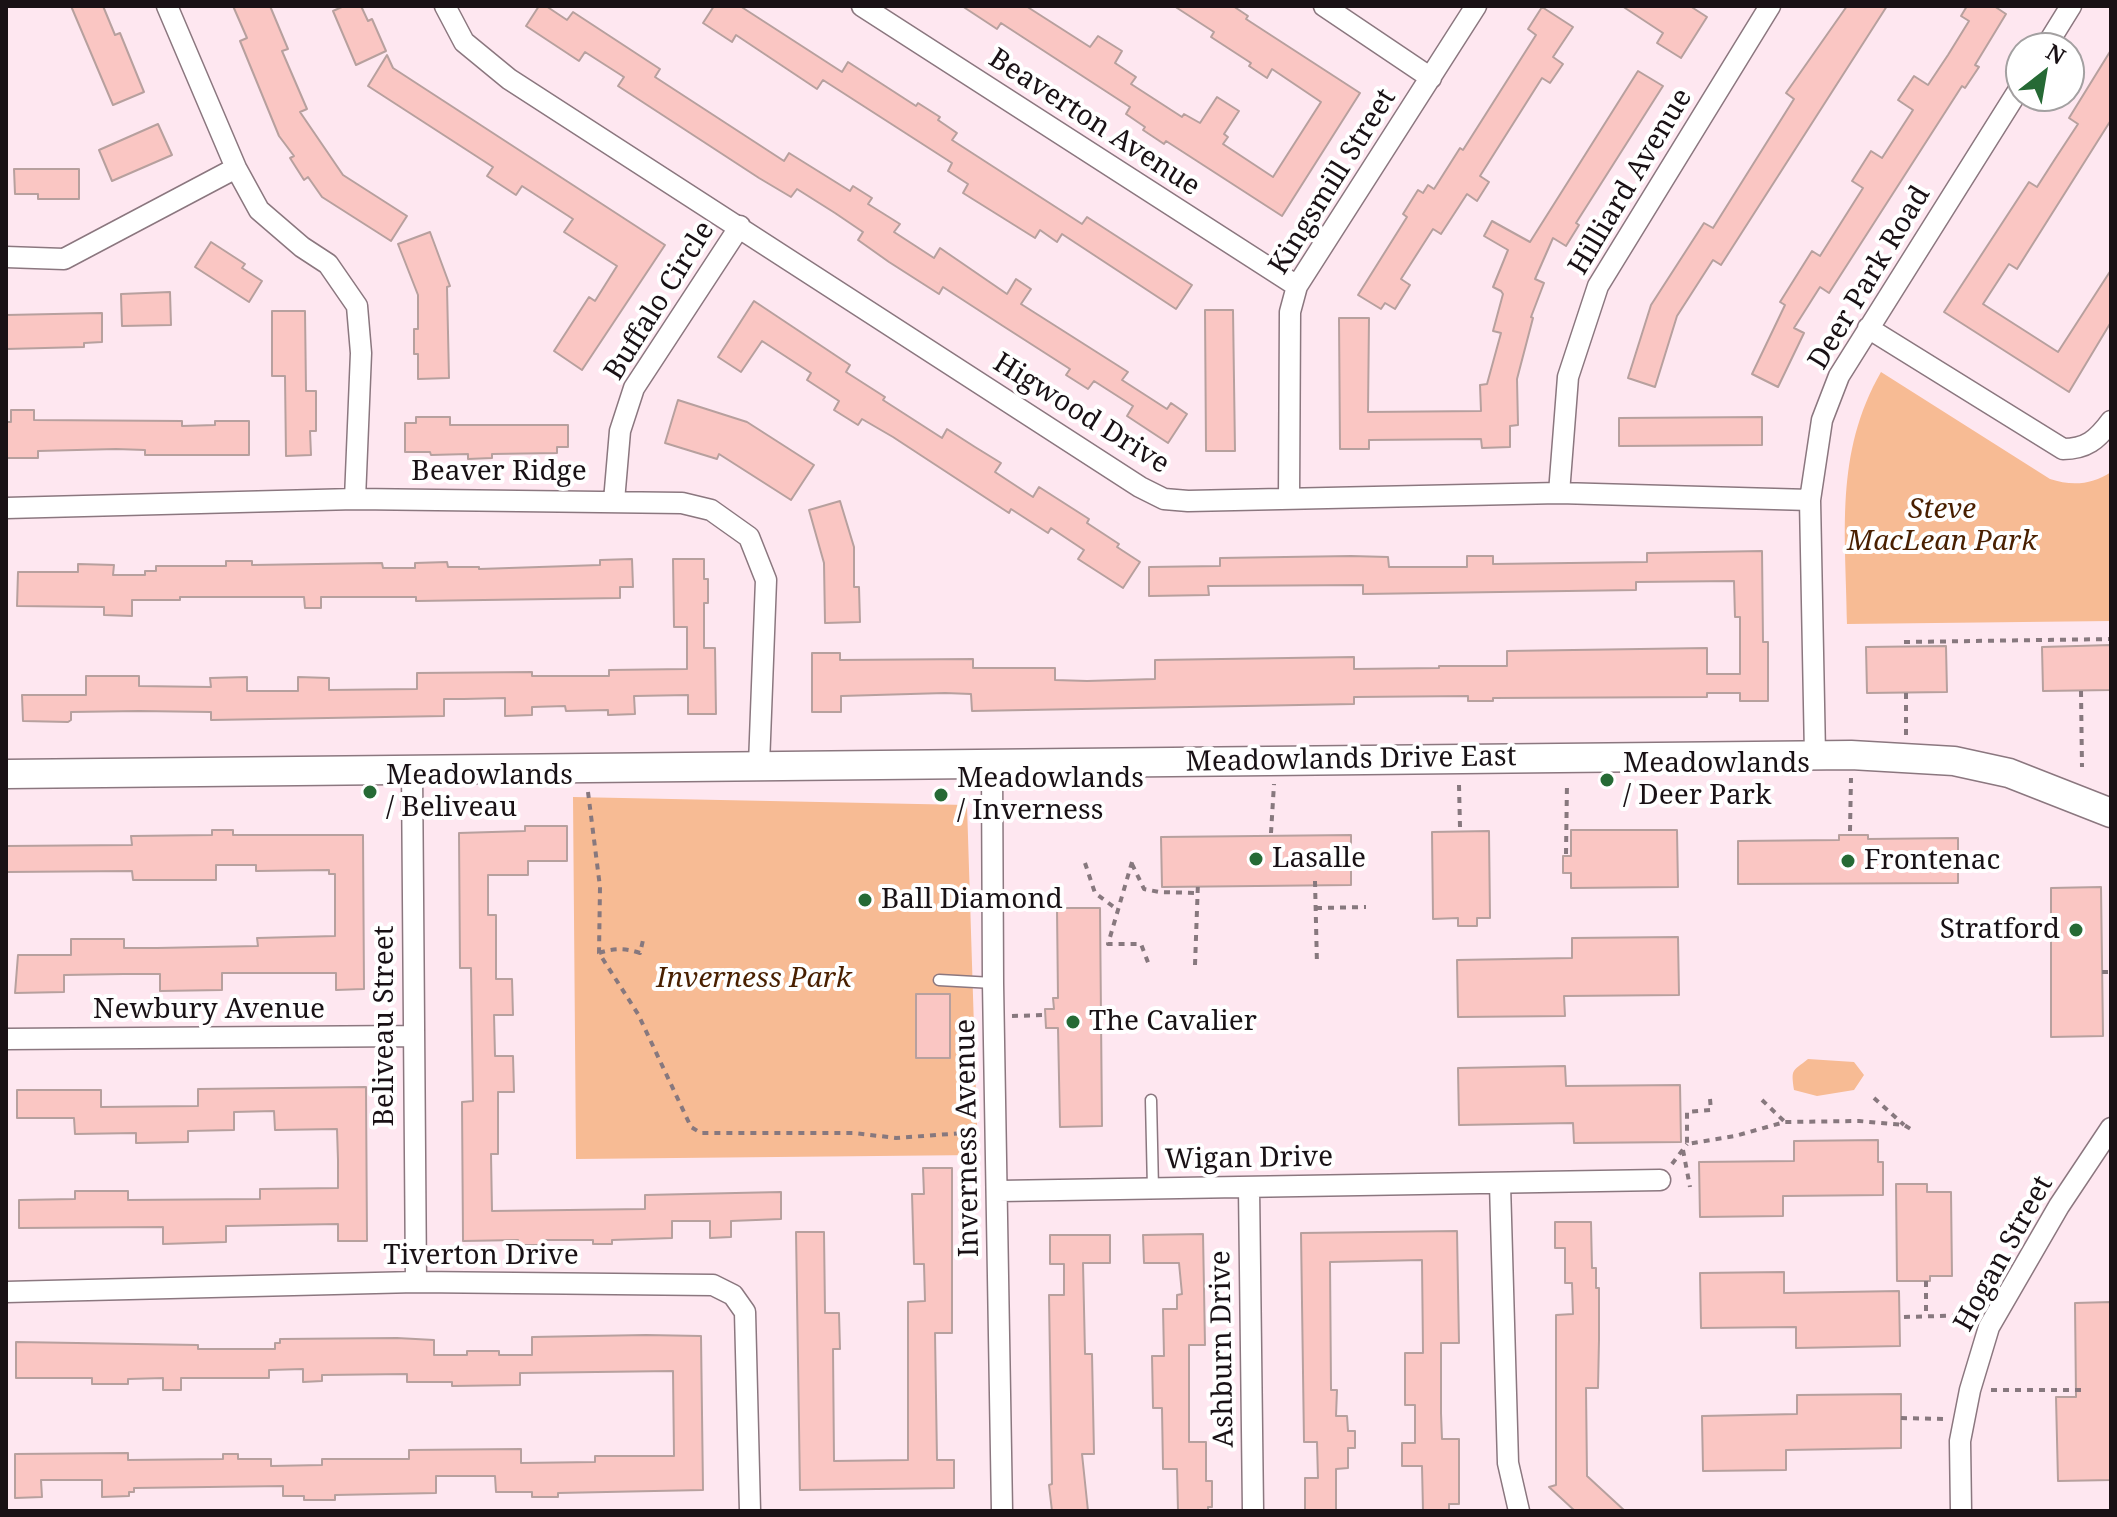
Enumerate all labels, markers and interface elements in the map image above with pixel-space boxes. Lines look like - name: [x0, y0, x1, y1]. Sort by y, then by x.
- north arrow: [2005, 32, 2085, 112]
- text: N: [2041, 36, 2071, 70]
- street label: Beaverton Avenue: [982, 42, 1206, 204]
- street label: Kingsmill Street: [1262, 83, 1404, 281]
- street label: Hilliard Avenue: [1562, 83, 1700, 281]
- street label: Deer Park Road: [1802, 180, 1938, 376]
- street label: Buffalo Circle: [598, 216, 722, 386]
- street label: Higwood Drive: [987, 347, 1175, 481]
- street label: Beaver Ridge: [411, 455, 587, 489]
- park label: Steve MacLean Park: [1847, 493, 2037, 559]
- street label: Meadowlands Drive East: [1185, 740, 1517, 780]
- place label: Meadowlands / Deer Park: [1623, 747, 1810, 813]
- place label: Meadowlands / Beliveau: [386, 759, 573, 825]
- place label: Meadowlands / Inverness: [957, 762, 1144, 828]
- marker: Meadowlands / Deer Park: [1598, 771, 1616, 789]
- marker: Meadowlands / Beliveau: [361, 783, 379, 801]
- marker: Meadowlands / Inverness: [932, 786, 950, 804]
- place label: Lasalle: [1272, 842, 1366, 876]
- place label: Frontenac: [1864, 844, 2000, 878]
- marker: Lasalle: [1247, 850, 1265, 868]
- marker: Frontenac: [1839, 852, 1857, 870]
- place label: Ball Diamond: [881, 883, 1063, 917]
- marker: Ball Diamond: [856, 891, 874, 909]
- place label: Stratford: [1940, 913, 2060, 947]
- marker: Stratford: [2067, 921, 2085, 939]
- street label: Beliveau Street: [368, 925, 402, 1127]
- park label: Inverness Park: [656, 962, 852, 996]
- street label: Newbury Avenue: [93, 993, 325, 1027]
- place label: The Cavalier: [1089, 1005, 1257, 1039]
- marker: The Cavalier: [1064, 1013, 1082, 1031]
- street label: Inverness Avenue: [949, 1019, 987, 1257]
- street label: Wigan Drive: [1165, 1141, 1333, 1177]
- street label: Hogan Street: [1947, 1170, 2061, 1338]
- street label: Tiverton Drive: [383, 1239, 579, 1273]
- street label: Ashburn Drive: [1204, 1250, 1242, 1448]

